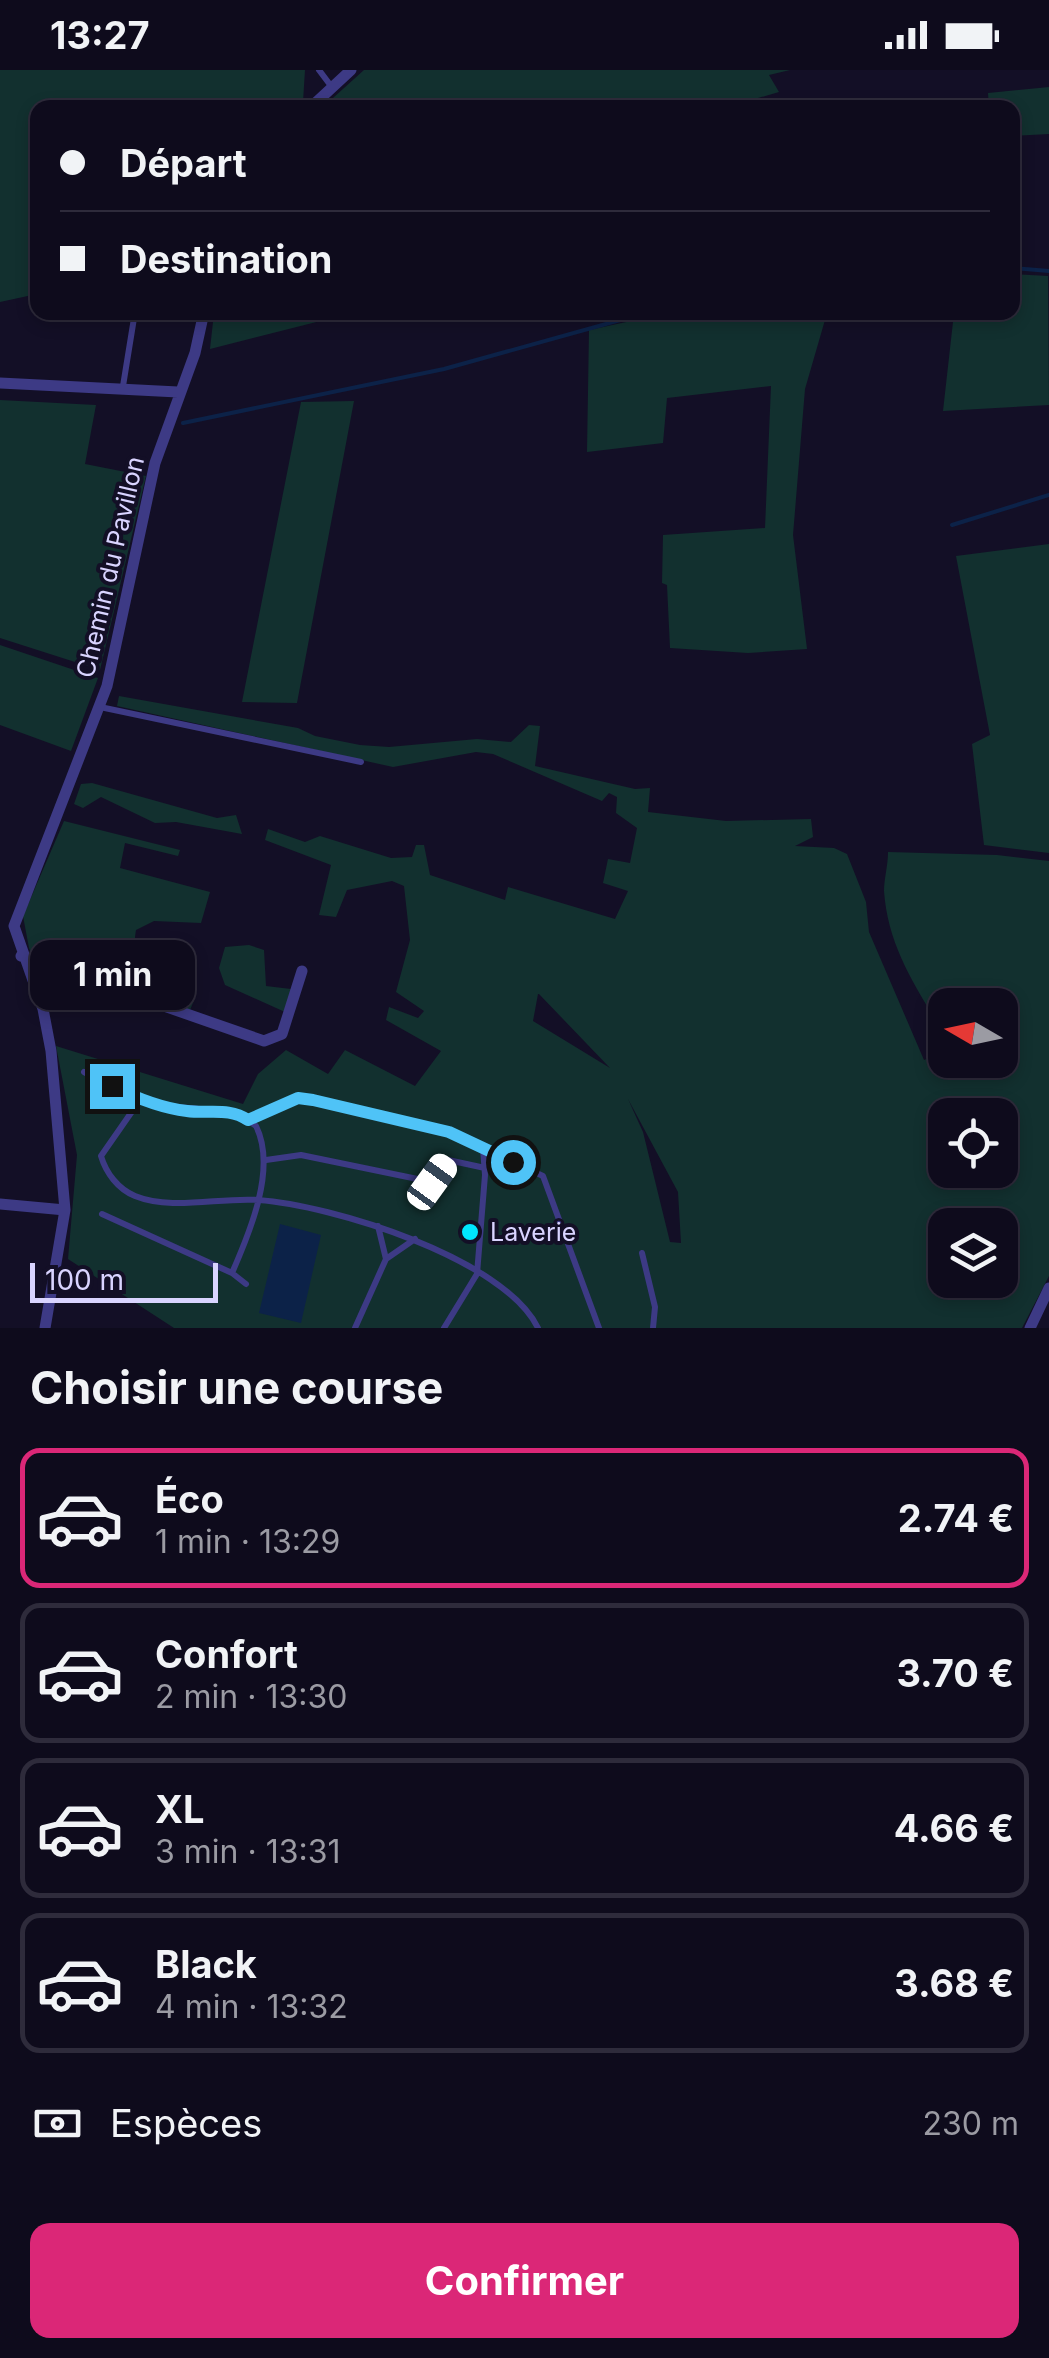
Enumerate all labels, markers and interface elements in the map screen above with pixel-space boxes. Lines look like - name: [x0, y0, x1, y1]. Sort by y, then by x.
- text: 13:27: [50, 12, 150, 58]
- text: Départ: [120, 140, 247, 186]
- text: Destination: [120, 236, 332, 282]
- street label: Chemin du Pavillon: [70, 453, 150, 681]
- callout: 1 min: [29, 941, 194, 1011]
- text: 1 min: [73, 955, 152, 994]
- north arrow: [928, 988, 1018, 1078]
- map controls: [928, 988, 1018, 1298]
- route end: [90, 1064, 135, 1109]
- button: locate: [928, 1098, 1018, 1188]
- route start: [491, 1140, 536, 1185]
- car: [402, 1149, 462, 1215]
- button: layers: [928, 1208, 1018, 1298]
- place label: Laverie: [490, 1217, 576, 1247]
- marker: Laverie: [459, 1221, 481, 1243]
- scale bar: [30, 1258, 218, 1302]
- text: 100 m: [45, 1263, 124, 1297]
- text: Choisir une course: [30, 1360, 443, 1415]
- icon: car: [35, 1473, 125, 1563]
- text: Éco: [155, 1476, 224, 1522]
- text: 2.74 €: [898, 1495, 1014, 1541]
- text: 1 min · 13:29: [155, 1522, 340, 1561]
- icon: car: [35, 1628, 125, 1718]
- text: Confort: [155, 1631, 298, 1677]
- text: 3.70 €: [896, 1650, 1014, 1696]
- text: 2 min · 13:30: [155, 1677, 347, 1716]
- icon: car: [35, 1783, 125, 1873]
- text: XL: [155, 1786, 205, 1832]
- text: 4.66 €: [894, 1805, 1014, 1851]
- text: 3 min · 13:31: [155, 1832, 340, 1871]
- icon: car: [35, 1938, 125, 2028]
- text: Black: [155, 1941, 257, 1987]
- text: 3.68 €: [894, 1960, 1014, 2006]
- text: 4 min · 13:32: [155, 1987, 348, 2026]
- icon: cash: [30, 2096, 85, 2151]
- text: Espèces: [110, 2100, 262, 2146]
- text: 230 m: [923, 2104, 1019, 2143]
- button: Confirmer: [30, 2223, 1019, 2338]

